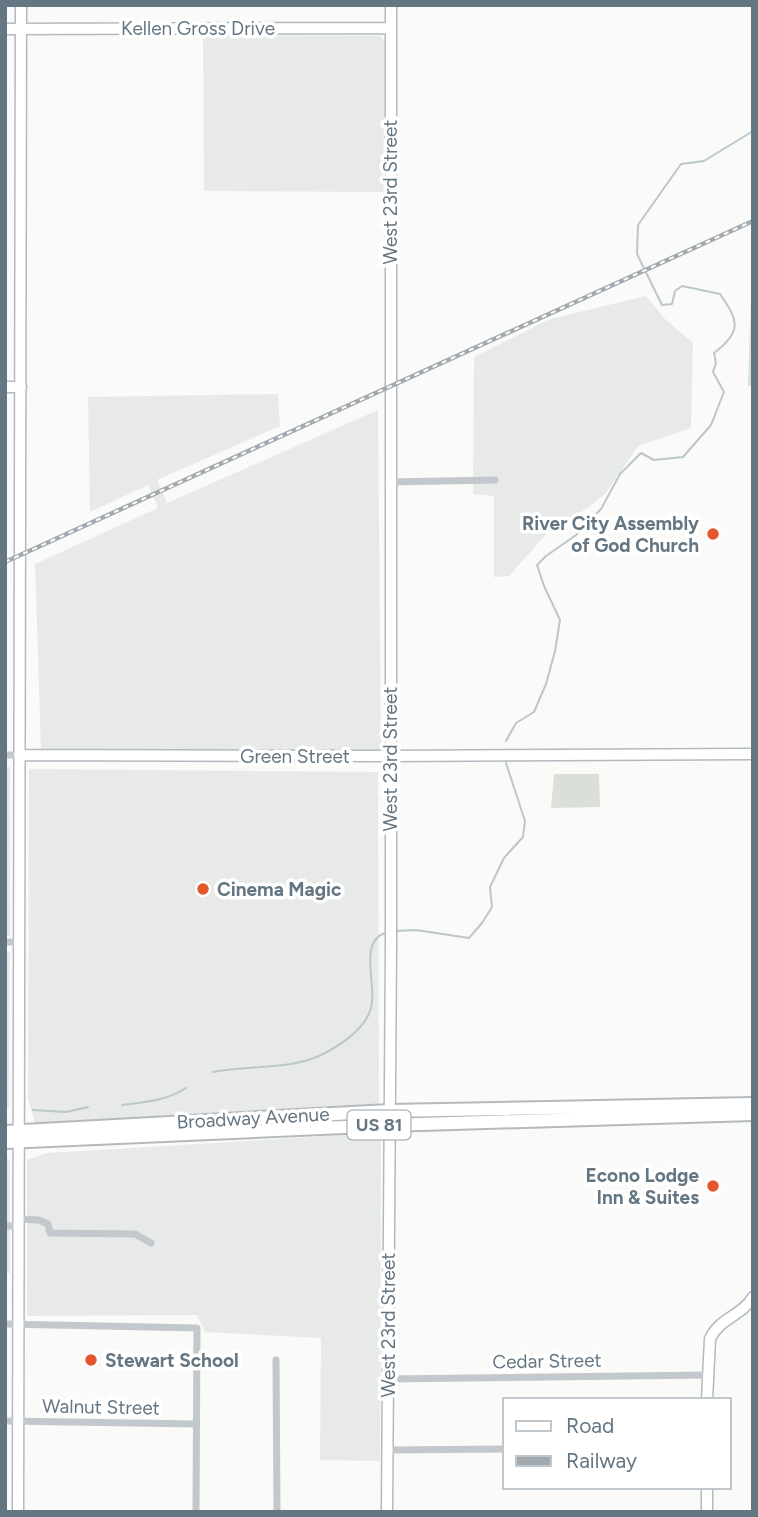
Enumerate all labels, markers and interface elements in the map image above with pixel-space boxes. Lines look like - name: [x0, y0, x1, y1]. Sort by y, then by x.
- street label: Kellen Gross Drive: [121, 17, 275, 40]
- street label: West 23rd Street: [379, 120, 402, 264]
- place label: River City Assembly of God Church: [522, 512, 699, 557]
- marker: River City Assembly of God Church: [705, 526, 721, 542]
- street label: West 23rd Street: [379, 687, 402, 831]
- street label: Green Street: [240, 745, 350, 768]
- place label: Cinema Magic: [217, 878, 341, 901]
- marker: Cinema Magic: [195, 881, 211, 897]
- street label: Broadway Avenue: [176, 1103, 330, 1133]
- road number: US 81: [348, 1110, 410, 1140]
- place label: Econo Lodge Inn & Suites: [586, 1164, 699, 1209]
- marker: Econo Lodge Inn & Suites: [705, 1178, 721, 1194]
- street label: West 23rd Street: [377, 1253, 400, 1397]
- place label: Stewart School: [105, 1349, 239, 1372]
- street label: Cedar Street: [492, 1349, 602, 1373]
- marker: Stewart School: [83, 1352, 99, 1368]
- street label: Walnut Street: [42, 1394, 160, 1420]
- legend: [503, 1398, 730, 1489]
- text: Road: [566, 1413, 614, 1438]
- text: Railway: [566, 1448, 637, 1473]

